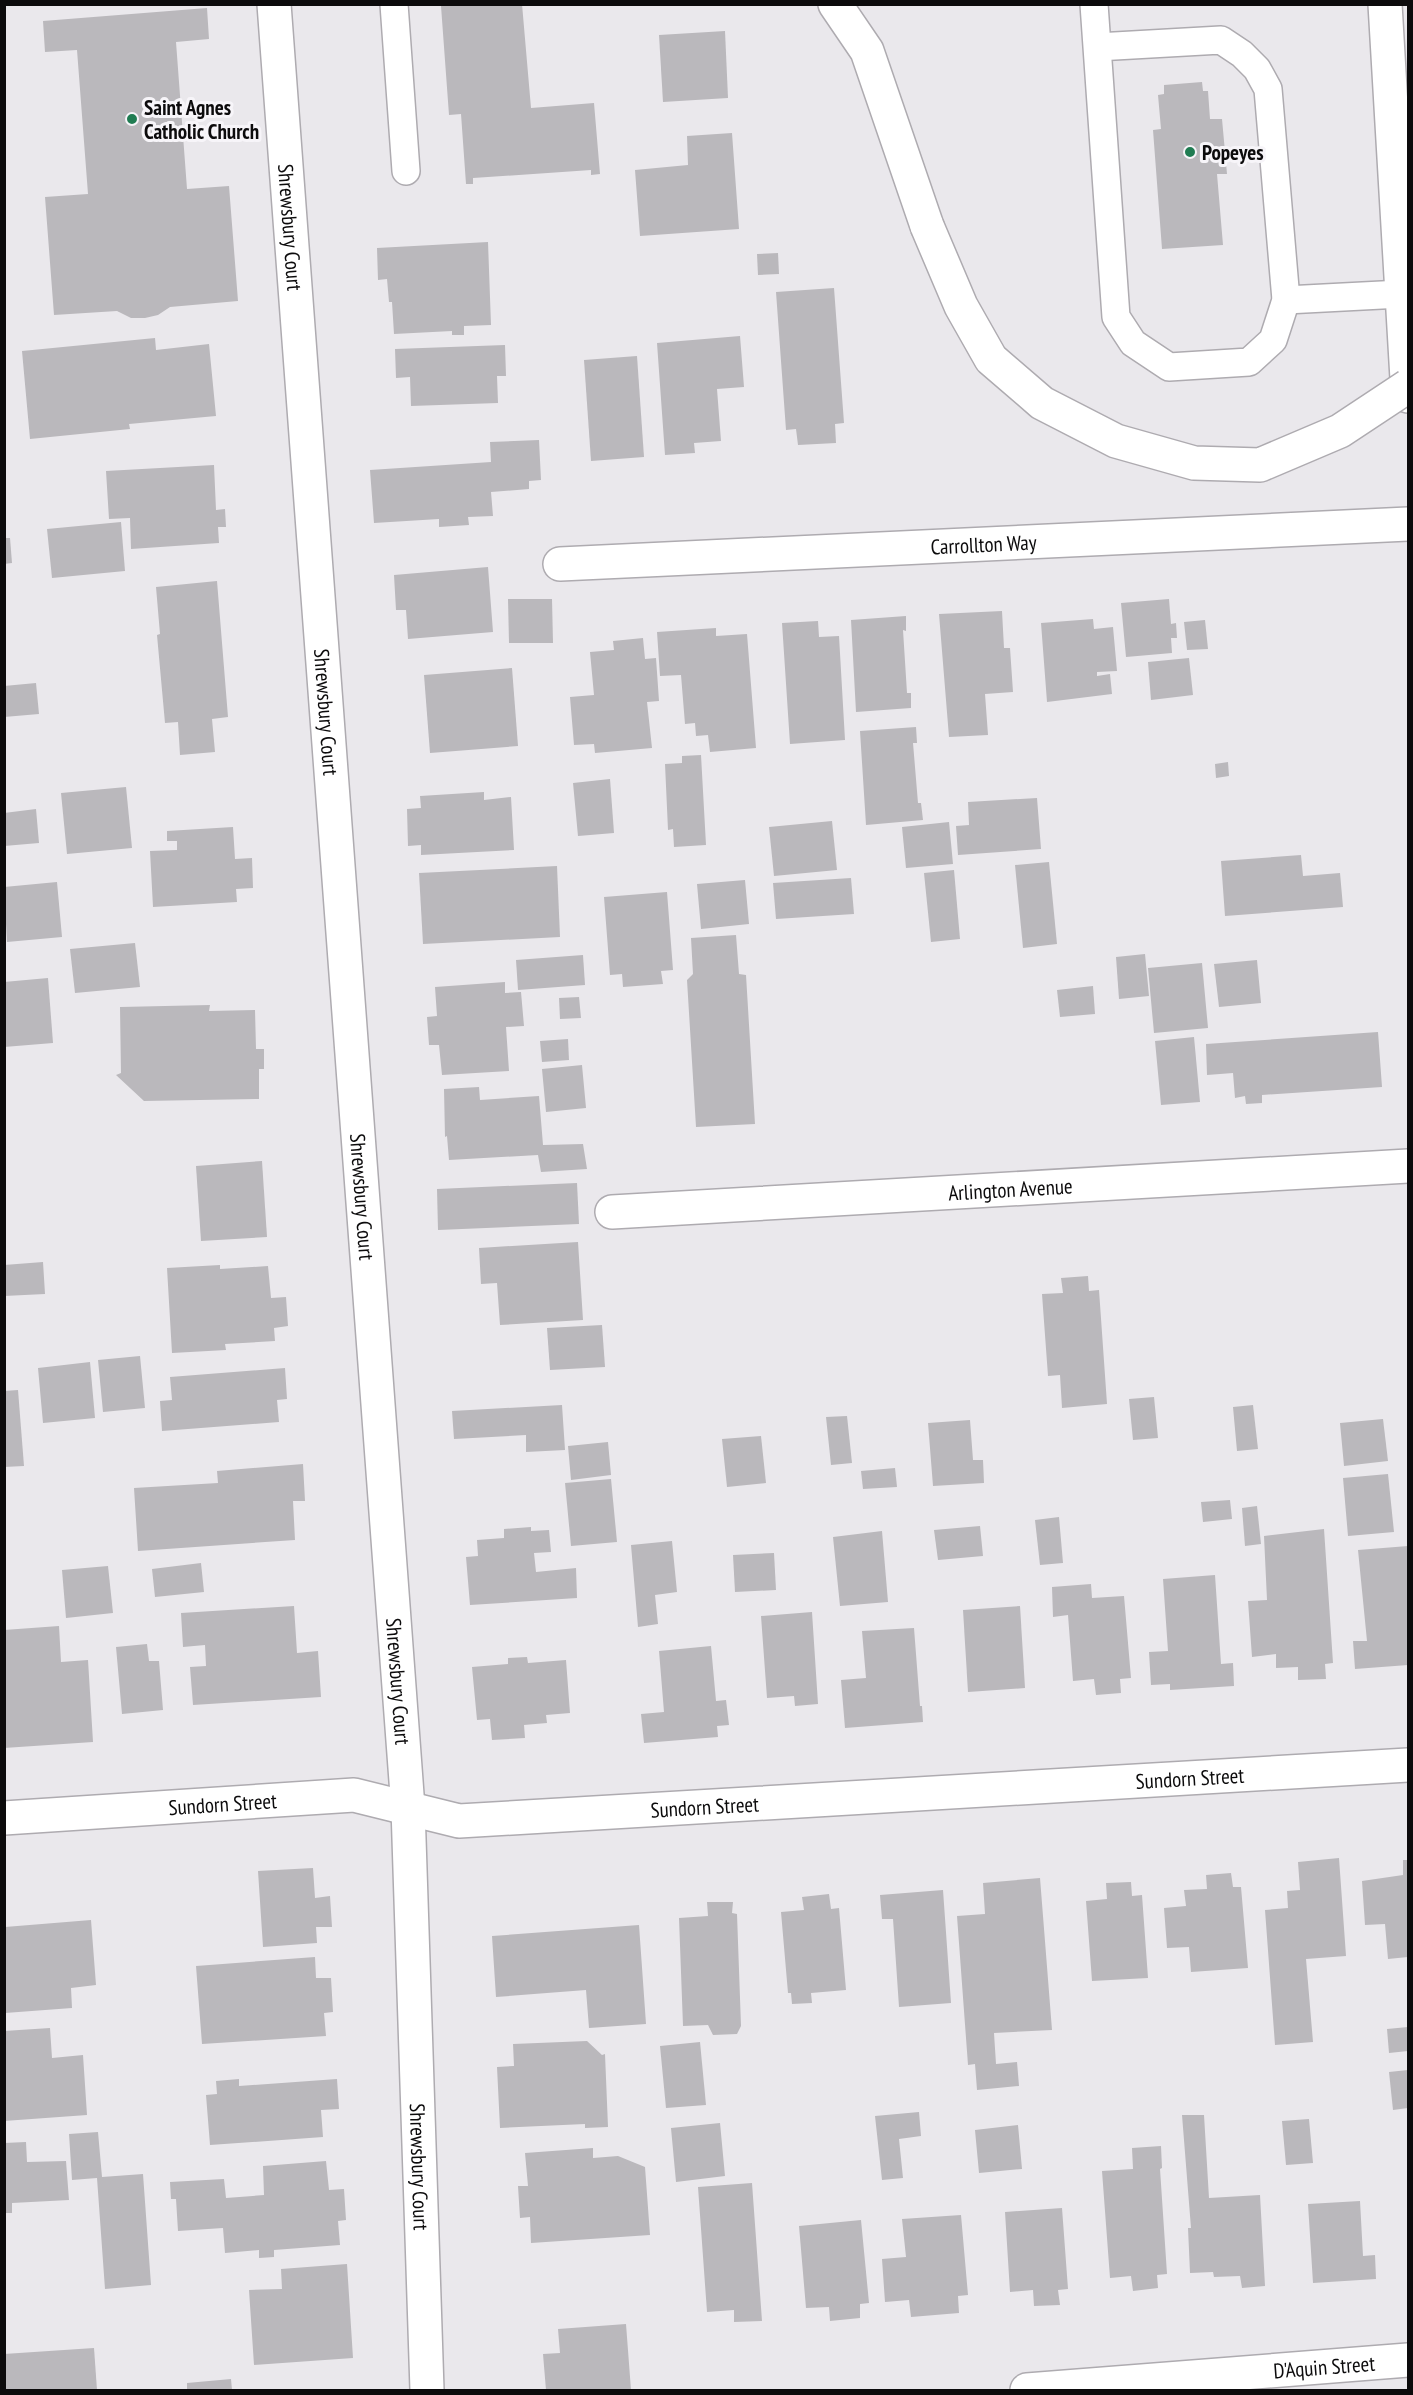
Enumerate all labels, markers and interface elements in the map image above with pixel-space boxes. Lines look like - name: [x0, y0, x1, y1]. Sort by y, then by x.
- place label: Saint Agnes Catholic Church: [144, 94, 259, 145]
- marker: Saint Agnes Catholic Church: [125, 112, 139, 126]
- place label: Popeyes: [1202, 139, 1264, 166]
- marker: Popeyes: [1183, 145, 1197, 159]
- street label: Shrewsbury Court: [272, 163, 309, 292]
- street label: Carrollton Way: [930, 528, 1037, 560]
- street label: Shrewsbury Court: [308, 648, 345, 777]
- street label: Shrewsbury Court: [344, 1132, 381, 1261]
- street label: Arlington Avenue: [947, 1172, 1073, 1206]
- street label: Shrewsbury Court: [380, 1617, 417, 1746]
- street label: Sundorn Street: [1135, 1761, 1245, 1795]
- street label: Sundorn Street: [168, 1787, 278, 1821]
- street label: Sundorn Street: [650, 1790, 760, 1823]
- street label: Shrewsbury Court: [404, 2103, 435, 2231]
- street label: D'Aquin Street: [1272, 2349, 1376, 2384]

